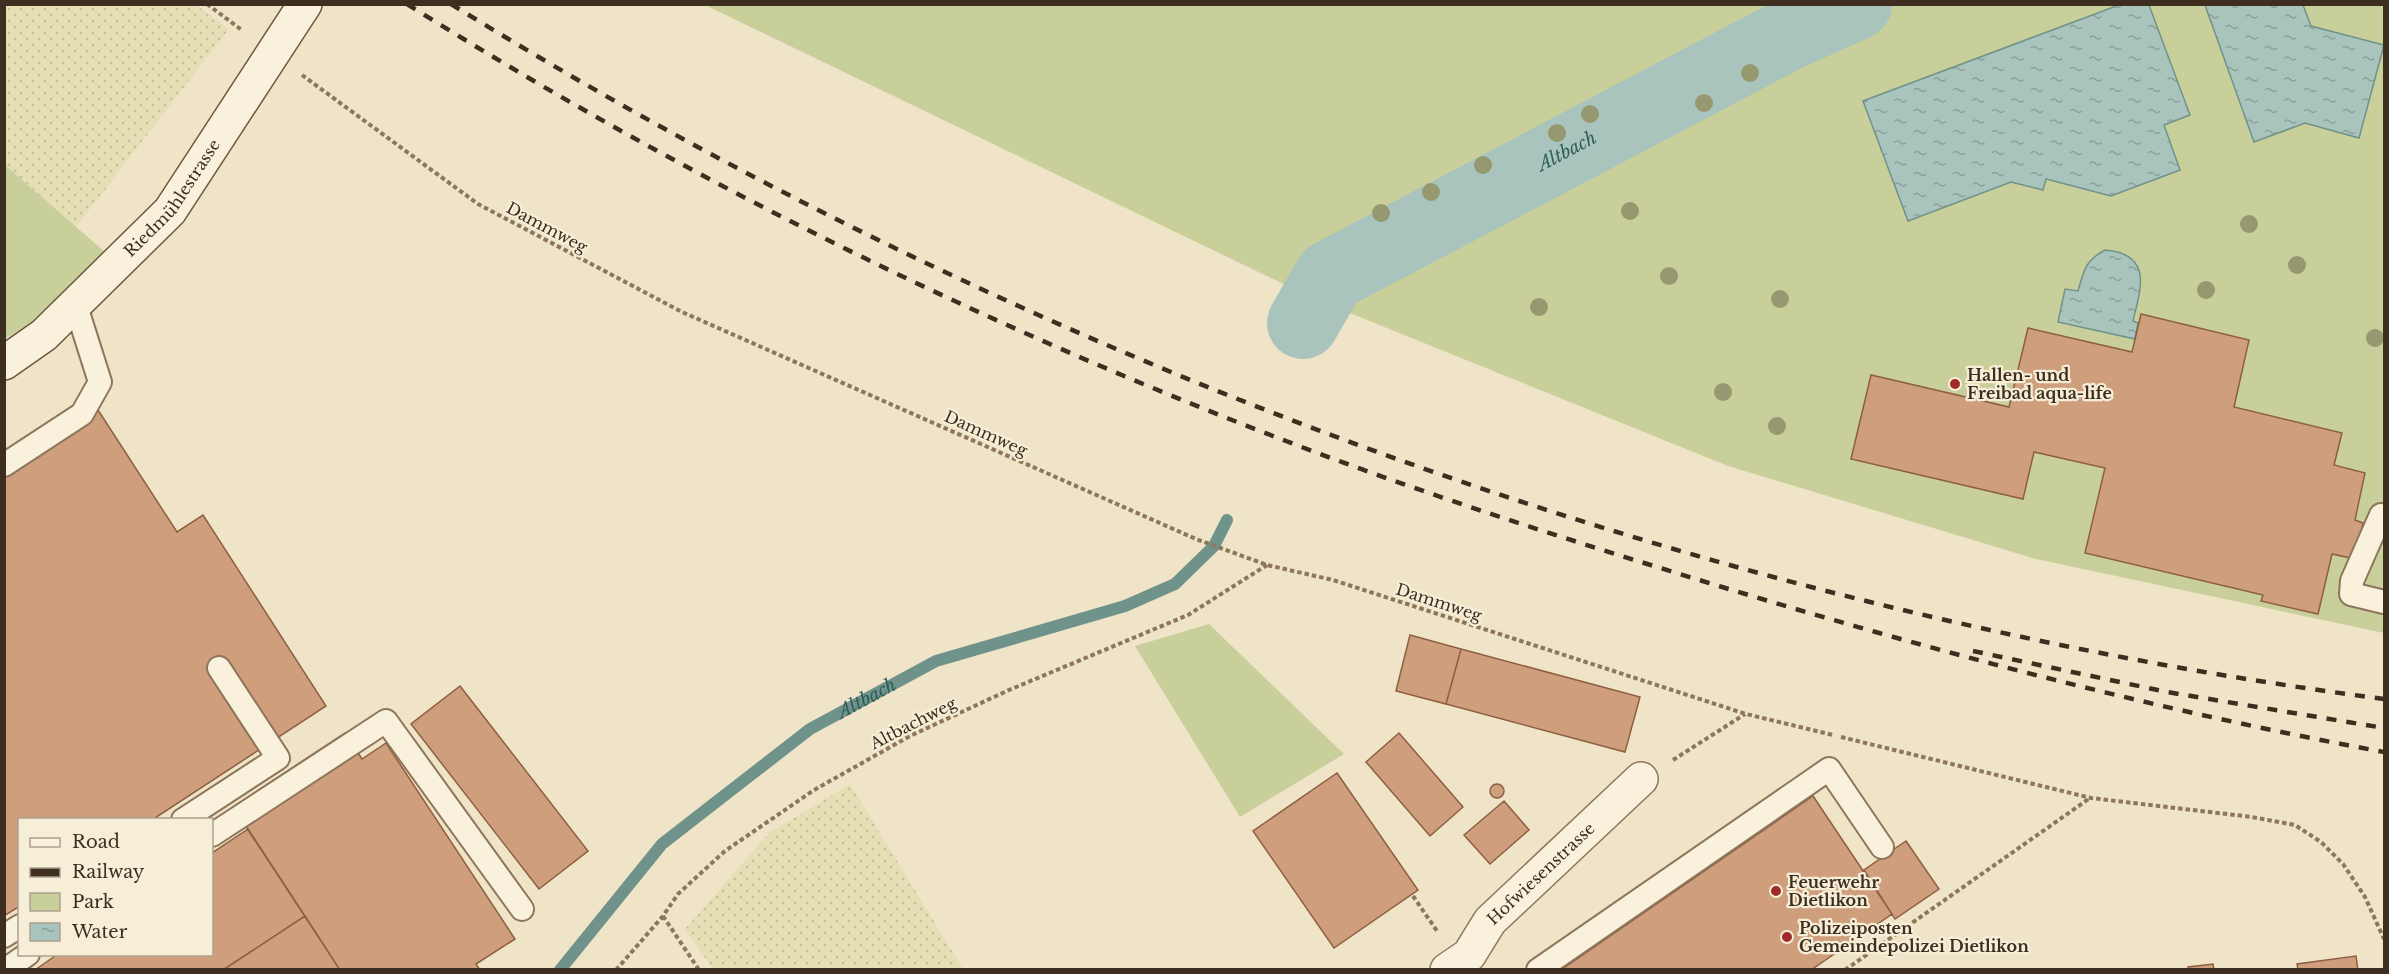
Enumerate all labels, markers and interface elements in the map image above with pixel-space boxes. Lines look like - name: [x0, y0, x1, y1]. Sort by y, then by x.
- water label: Altbach: [1532, 127, 1600, 177]
- street label: Riedmühlestrasse: [119, 135, 224, 261]
- street label: Dammweg: [503, 197, 591, 257]
- place label: Hallen- und Freibad aqua-life: [1967, 365, 2112, 403]
- marker: Hallen- und Freibad aqua-life: [1948, 377, 1962, 391]
- street label: Dammweg: [941, 406, 1031, 460]
- street label: Dammweg: [1394, 579, 1485, 625]
- water label: Altbach: [832, 674, 900, 724]
- street label: Altbachweg: [866, 692, 960, 754]
- legend: [18, 818, 213, 956]
- street label: Hofwiesenstrasse: [1482, 818, 1599, 929]
- text: Road: [72, 831, 120, 853]
- text: Railway: [72, 861, 145, 883]
- place label: Feuerwehr Dietlikon: [1788, 872, 1879, 910]
- marker: Feuerwehr Dietlikon: [1769, 884, 1783, 898]
- text: Park: [72, 891, 114, 913]
- place label: Polizeiposten Gemeindepolizei Dietlikon: [1799, 918, 2029, 956]
- text: Water: [71, 921, 128, 943]
- marker: Polizeiposten Gemeindepolizei Dietlikon: [1780, 930, 1794, 944]

